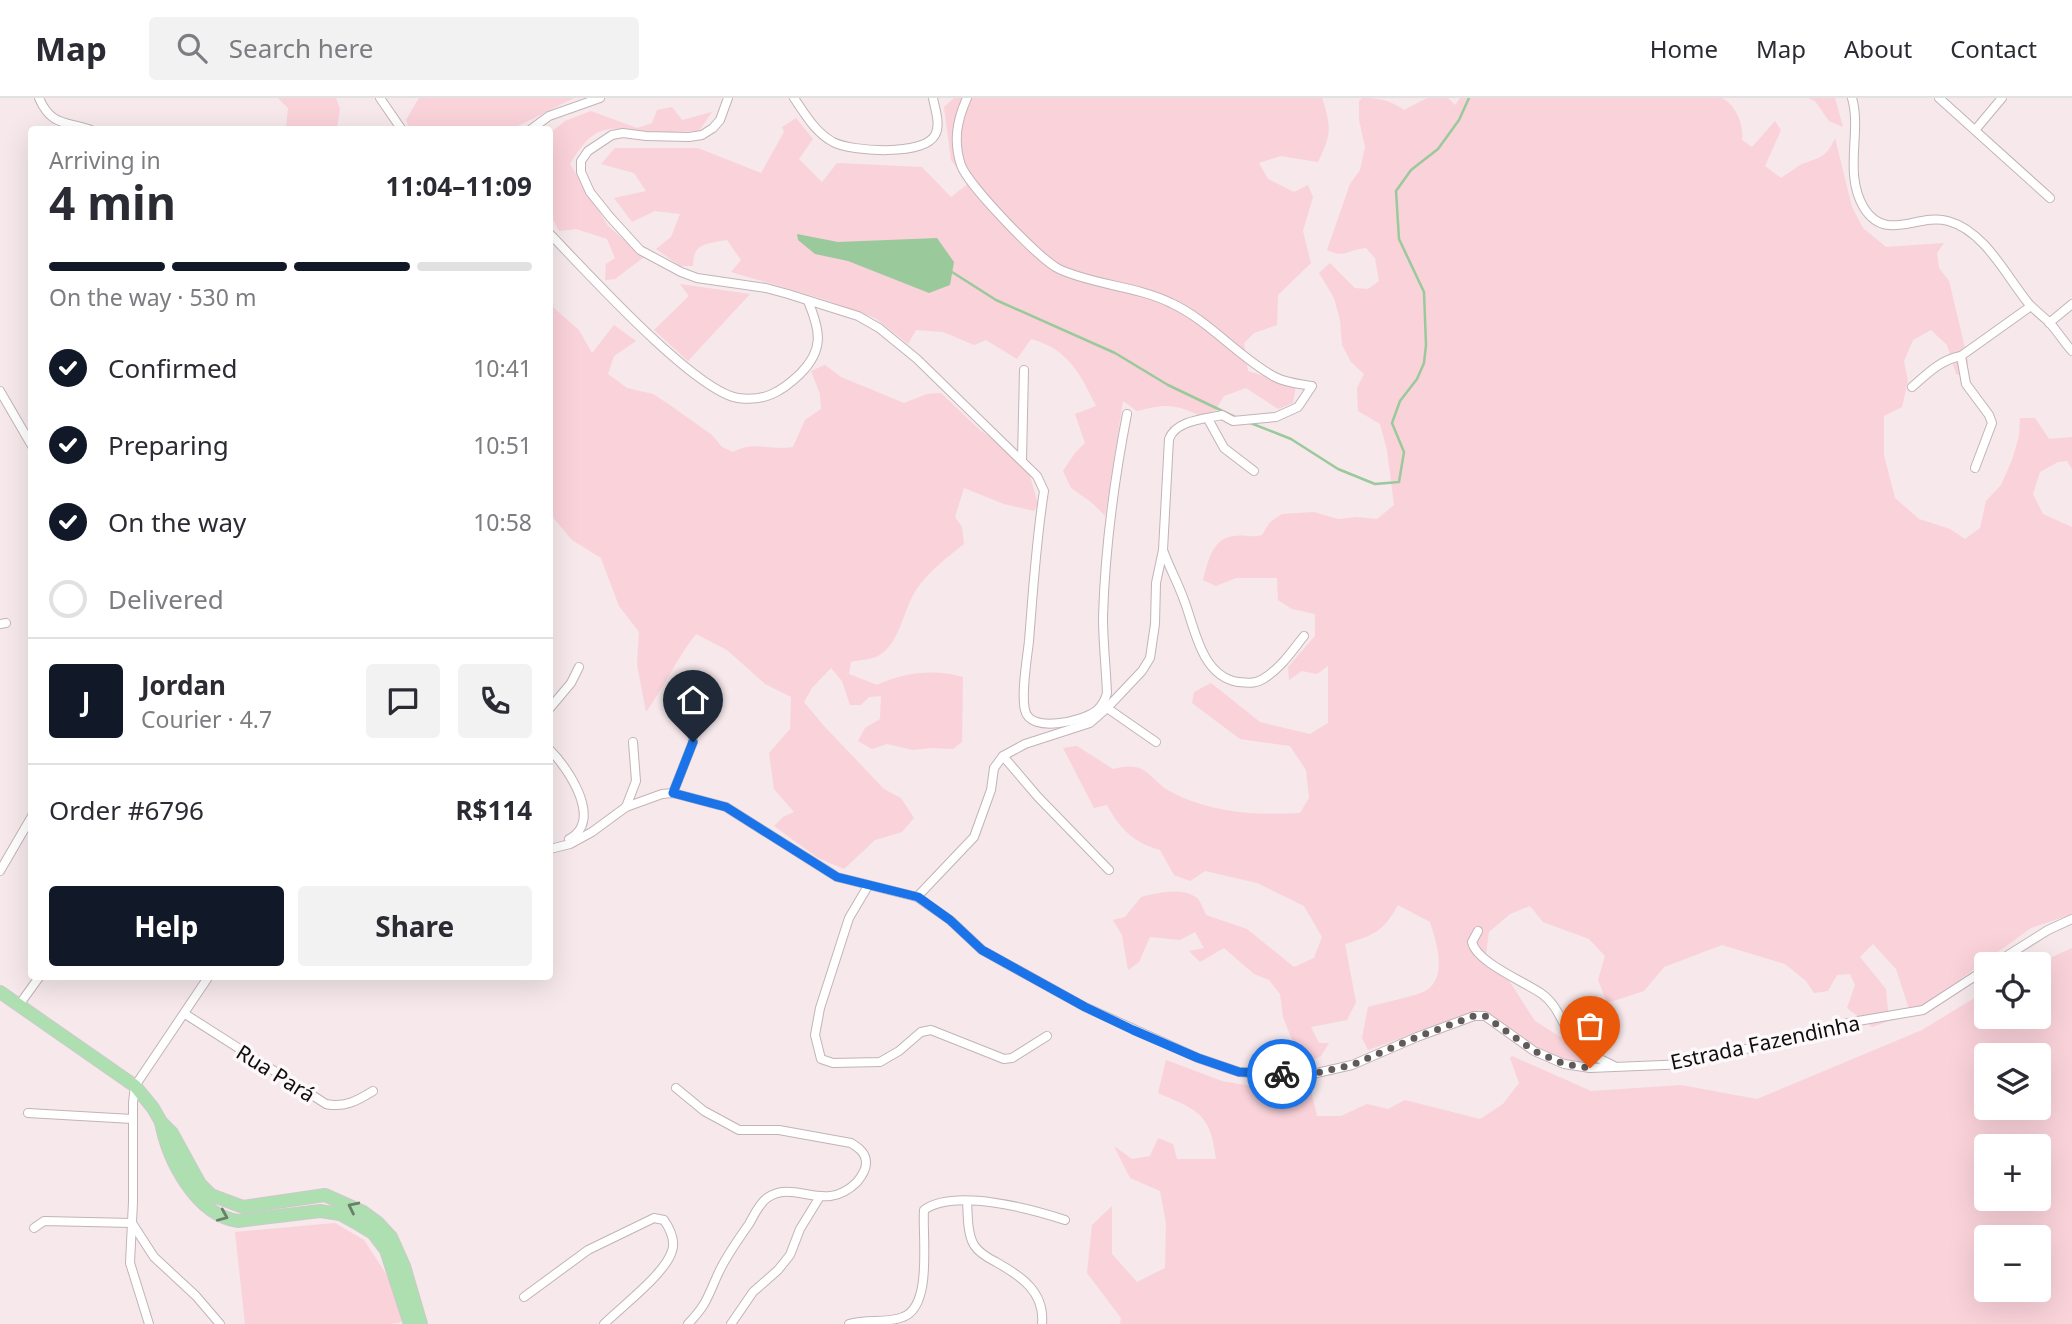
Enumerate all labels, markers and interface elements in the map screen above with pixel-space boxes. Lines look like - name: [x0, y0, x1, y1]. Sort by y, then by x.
- search box: [149, 17, 639, 80]
- text: Map: [35, 26, 107, 71]
- icon: search: [173, 29, 211, 67]
- text: Search here: [229, 30, 373, 66]
- text: Home: [1650, 32, 1718, 65]
- text: Map: [1756, 32, 1806, 65]
- text: About: [1844, 32, 1912, 65]
- text: Contact: [1950, 32, 2037, 65]
- text: Arriving in: [49, 144, 161, 176]
- text: 11:04–11:09: [385, 168, 532, 204]
- text: 4 min: [49, 171, 176, 233]
- text: On the way · 530 m: [49, 281, 256, 313]
- icon: check: [49, 349, 87, 387]
- text: Confirmed: [108, 350, 238, 386]
- text: 10:41: [473, 352, 532, 384]
- icon: check: [49, 426, 87, 464]
- text: Preparing: [108, 427, 229, 463]
- text: 10:51: [473, 429, 532, 461]
- icon: check: [49, 503, 87, 541]
- text: On the way: [108, 504, 246, 540]
- text: 10:58: [473, 506, 532, 538]
- text: Delivered: [108, 581, 224, 617]
- button: chat: [366, 664, 440, 738]
- button: phone: [458, 664, 532, 738]
- text: Jordan: [141, 667, 226, 703]
- pin: [663, 670, 723, 742]
- icon: home: [674, 681, 712, 719]
- text: J: [82, 683, 90, 719]
- text: Courier · 4.7: [141, 703, 272, 735]
- text: Order #6796: [49, 792, 204, 828]
- text: R$114: [455, 792, 532, 828]
- button: Help: [49, 886, 284, 966]
- button: Share: [298, 886, 532, 966]
- map controls: [1974, 952, 2051, 1302]
- button: locate: [1974, 952, 2051, 1029]
- pin: [1560, 996, 1620, 1068]
- icon: bag: [1571, 1007, 1609, 1045]
- street label: Estrada Fazendinha: [1668, 1008, 1862, 1076]
- street label: Rua Pará: [231, 1038, 321, 1108]
- courier: [1247, 1039, 1317, 1109]
- button: layers: [1974, 1043, 2051, 1120]
- icon: bike: [1263, 1055, 1301, 1093]
- button: +: [1974, 1134, 2051, 1211]
- one-way arrow: [348, 1201, 360, 1215]
- one-way arrow: [215, 1208, 228, 1222]
- button: −: [1974, 1225, 2051, 1302]

